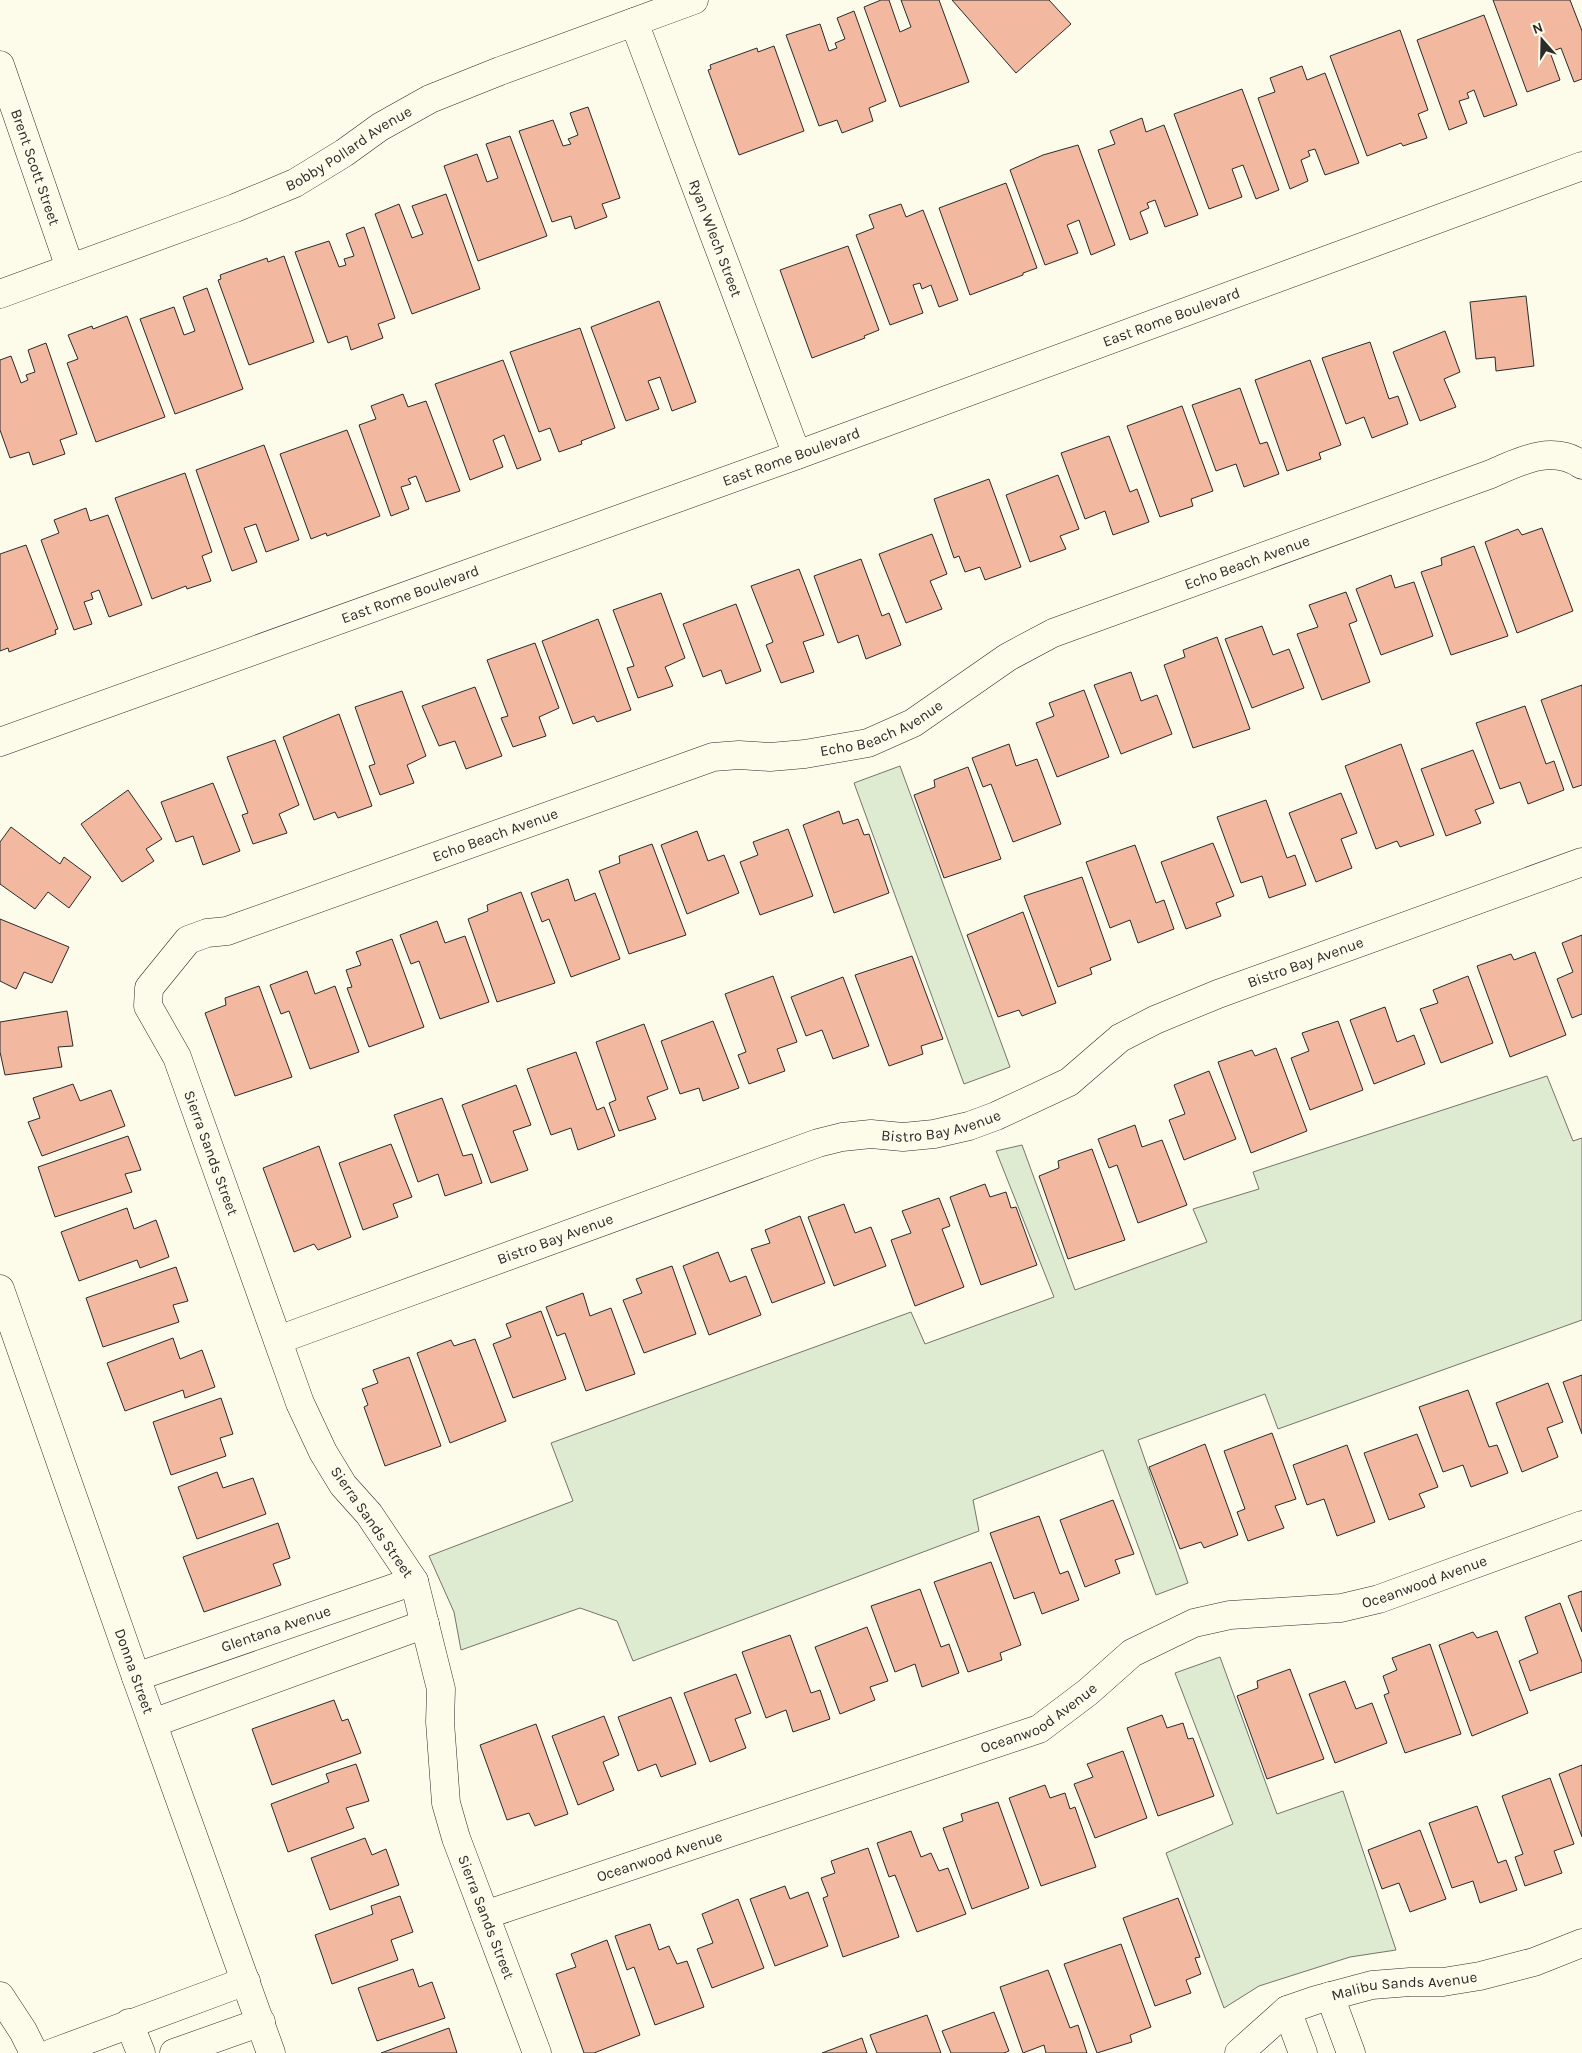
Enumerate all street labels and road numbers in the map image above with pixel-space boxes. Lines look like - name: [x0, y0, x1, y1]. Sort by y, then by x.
- street label: Bobby Pollard Avenue: [283, 102, 415, 195]
- street label: Brent Scott Street: [7, 107, 64, 228]
- street label: Ryan Wlech Street: [685, 177, 746, 300]
- street label: East Rome Boulevard: [1100, 284, 1243, 351]
- street label: East Rome Boulevard: [720, 424, 863, 490]
- street label: Echo Beach Avenue: [1182, 532, 1312, 594]
- street label: East Rome Boulevard: [339, 561, 482, 627]
- street label: Echo Beach Avenue: [819, 696, 946, 760]
- street label: Echo Beach Avenue: [430, 804, 560, 866]
- street label: Bistro Bay Avenue: [1245, 933, 1366, 992]
- street label: Sierra Sands Street: [180, 1088, 242, 1218]
- street label: Bistro Bay Avenue: [880, 1106, 1004, 1146]
- street label: Bistro Bay Avenue: [495, 1210, 616, 1268]
- street label: Sierra Sands Street: [327, 1463, 417, 1581]
- street label: Oceanwood Avenue: [1360, 1551, 1489, 1612]
- street label: Glentana Avenue: [219, 1601, 333, 1656]
- street label: Donna Street: [111, 1626, 158, 1717]
- street label: Oceanwood Avenue: [978, 1679, 1101, 1757]
- street label: Oceanwood Avenue: [594, 1827, 725, 1886]
- street label: Sierra Sands Street: [454, 1852, 518, 1982]
- street label: Malibu Sands Avenue: [1329, 1968, 1478, 2005]

